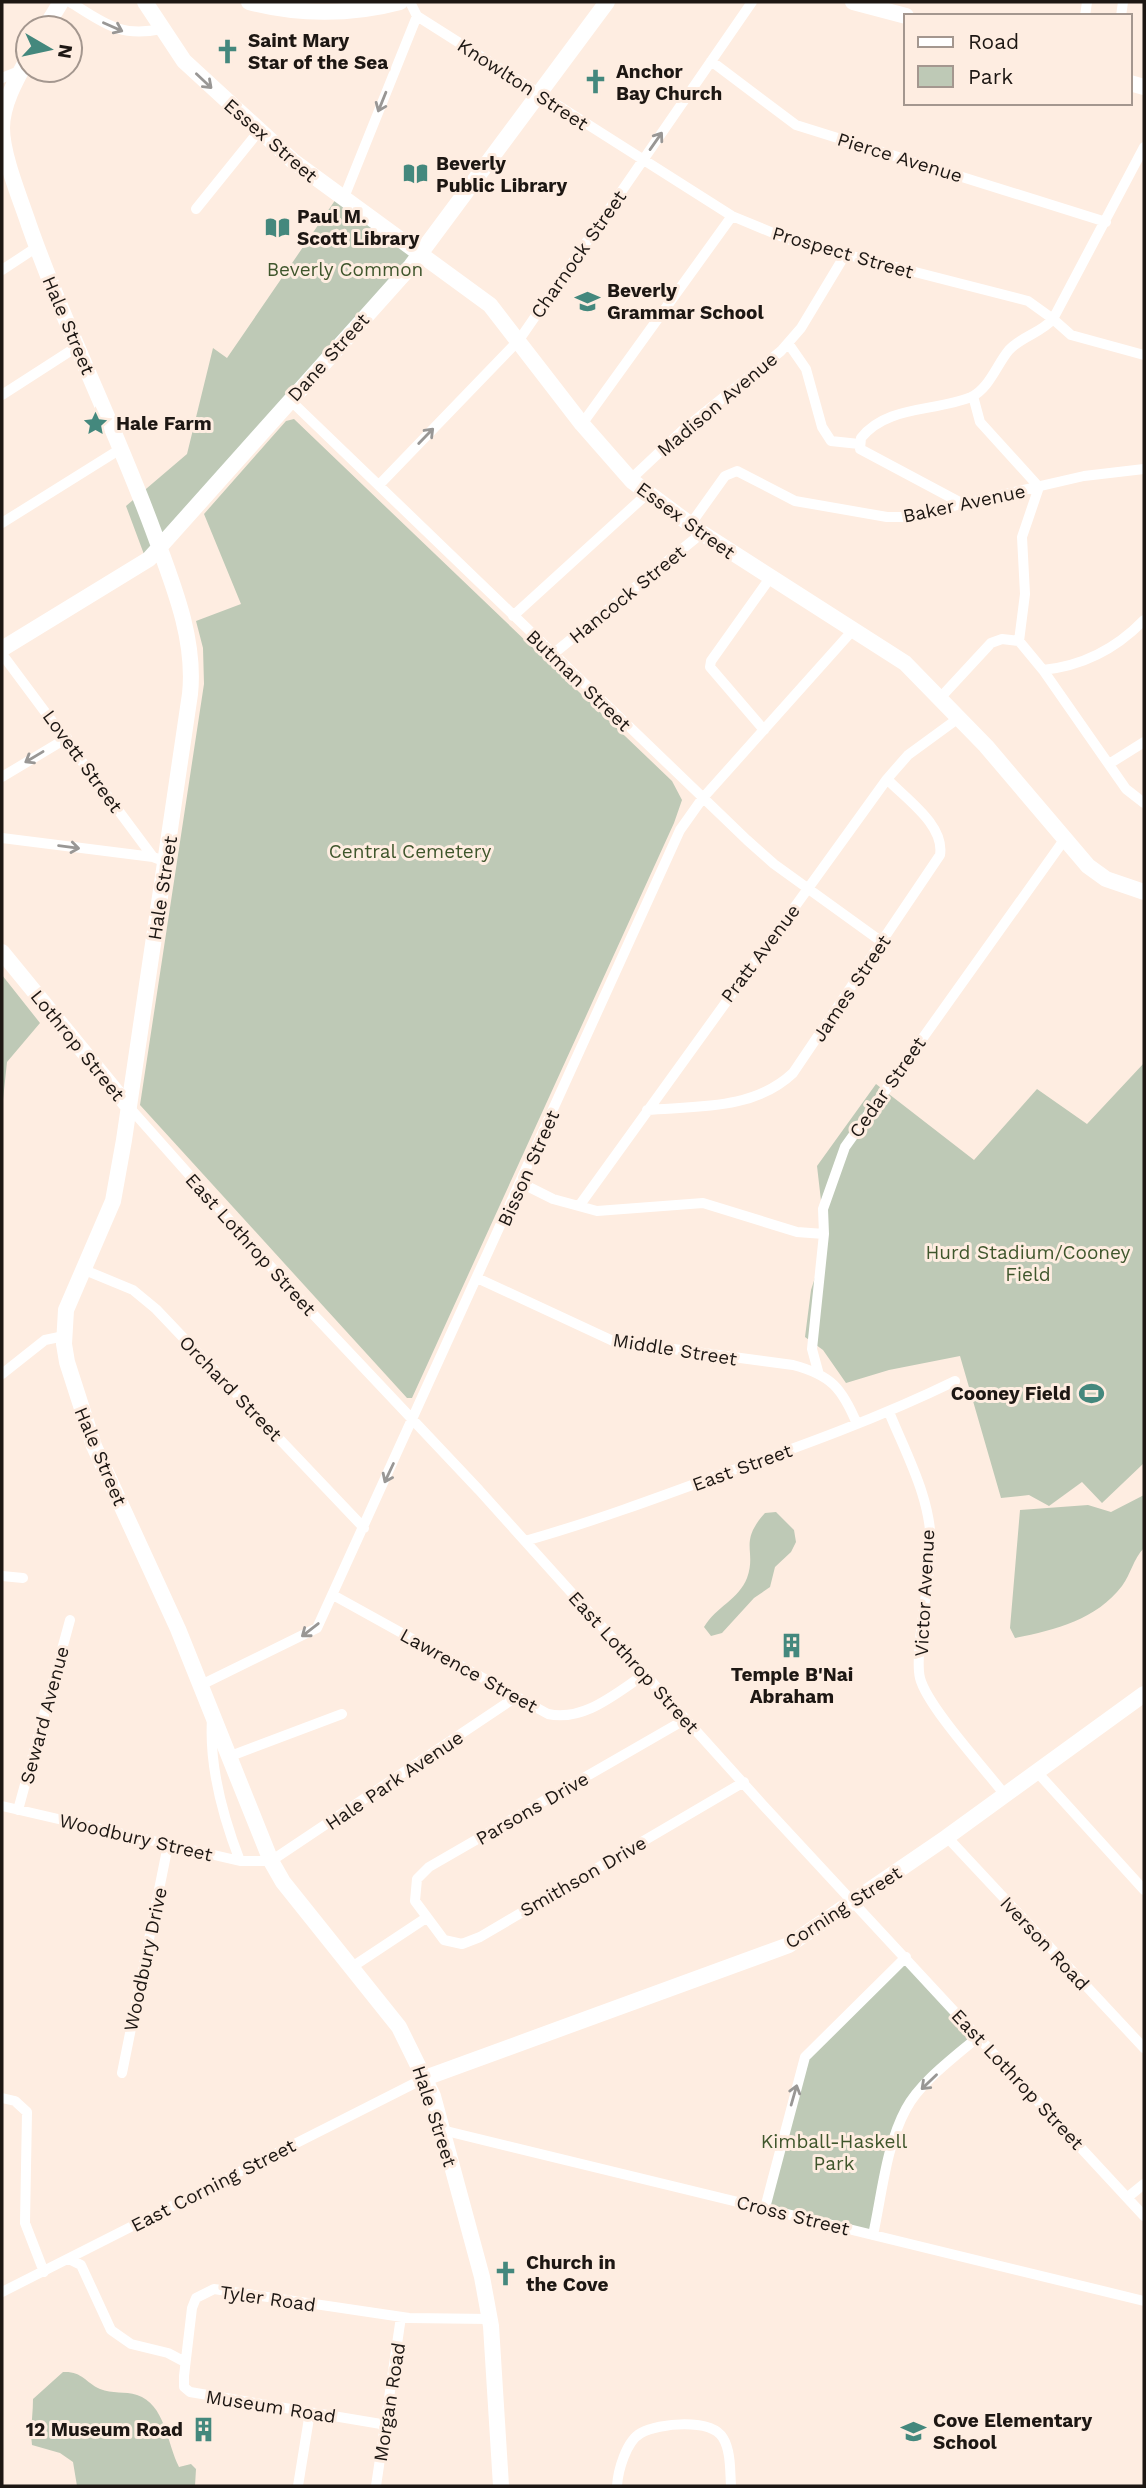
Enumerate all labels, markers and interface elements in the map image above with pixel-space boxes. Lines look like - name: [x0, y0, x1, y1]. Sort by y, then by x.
- north arrow: [14, 14, 84, 84]
- legend: [904, 14, 1132, 105]
- one-way arrow: [102, 21, 123, 34]
- place label: Saint Mary Star of the Sea: [248, 29, 388, 74]
- text: Road: [968, 29, 1019, 54]
- street label: Knowlton Street: [453, 34, 593, 135]
- church icon: Saint Mary Star of the Sea: [214, 37, 242, 65]
- text: N: [53, 43, 78, 60]
- place label: Anchor Bay Church: [616, 60, 722, 105]
- text: Park: [968, 64, 1013, 89]
- church icon: Anchor Bay Church: [582, 68, 610, 96]
- one-way arrow: [195, 73, 212, 90]
- one-way arrow: [375, 91, 388, 112]
- street label: Essex Street: [219, 94, 322, 187]
- street label: Pierce Avenue: [835, 128, 965, 187]
- one-way arrow: [649, 132, 663, 151]
- place label: Beverly Public Library: [436, 152, 567, 197]
- library icon: Beverly Public Library: [402, 160, 430, 188]
- street label: Charnock Street: [526, 186, 631, 323]
- place label: Paul M. Scott Library: [297, 205, 420, 250]
- library icon: Paul M. Scott Library: [263, 213, 291, 241]
- street label: Prospect Street: [770, 221, 916, 284]
- park label: Beverly Common: [267, 258, 423, 281]
- street label: Hale Street: [37, 272, 100, 378]
- place label: Beverly Grammar School: [607, 279, 764, 324]
- school or university icon: Beverly Grammar School: [573, 287, 601, 315]
- street label: Dane Street: [283, 308, 374, 406]
- street label: Madison Avenue: [652, 347, 782, 461]
- place icon: Hale Farm: [82, 409, 110, 437]
- place label: Hale Farm: [116, 412, 212, 435]
- one-way arrow: [418, 428, 435, 445]
- street label: Essex Street: [632, 477, 739, 564]
- street label: Baker Avenue: [901, 479, 1028, 528]
- street label: Hancock Street: [564, 540, 690, 648]
- street label: Butman Street: [522, 625, 636, 736]
- street label: Lovett Street: [38, 705, 128, 817]
- one-way arrow: [25, 751, 45, 765]
- street label: Hale Street: [143, 834, 182, 942]
- park label: Central Cemetery: [329, 840, 492, 863]
- one-way arrow: [58, 841, 80, 854]
- street label: Pratt Avenue: [716, 900, 805, 1007]
- street label: James Street: [807, 930, 896, 1046]
- street label: Lothrop Street: [26, 985, 130, 1106]
- street label: Cedar Street: [844, 1032, 931, 1142]
- street label: Bisson Street: [493, 1107, 564, 1230]
- street label: East Lothrop Street: [181, 1168, 321, 1320]
- park label: Hurd Stadium/Cooney Field: [926, 1241, 1131, 1286]
- street label: Middle Street: [611, 1328, 739, 1371]
- street label: Orchard Street: [175, 1331, 287, 1446]
- sports icon: Cooney Field: [1077, 1379, 1105, 1407]
- place label: Cooney Field: [951, 1382, 1071, 1405]
- street label: Hale Street: [69, 1403, 132, 1509]
- street label: East Street: [689, 1439, 795, 1496]
- one-way arrow: [382, 1462, 395, 1484]
- street label: Victor Avenue: [910, 1529, 939, 1657]
- street label: East Lothrop Street: [564, 1586, 704, 1738]
- one-way arrow: [301, 1622, 320, 1637]
- street label: Lawrence Street: [396, 1623, 541, 1718]
- building icon: Temple B'Nai Abraham: [778, 1632, 806, 1660]
- street label: Seward Avenue: [15, 1644, 74, 1787]
- place label: Temple B'Nai Abraham: [731, 1663, 853, 1708]
- street label: Hale Park Avenue: [321, 1726, 468, 1835]
- street label: Parsons Drive: [472, 1767, 593, 1850]
- street label: Woodbury Street: [57, 1809, 215, 1866]
- street label: Smithson Drive: [516, 1831, 650, 1922]
- street label: Corning Street: [781, 1861, 906, 1954]
- street label: Woodbury Drive: [119, 1885, 172, 2033]
- street label: Iverson Road: [995, 1892, 1094, 1995]
- street label: East Lothrop Street: [947, 2004, 1089, 2154]
- street label: Hale Street: [407, 2063, 462, 2170]
- one-way arrow: [921, 2074, 938, 2091]
- one-way arrow: [788, 2084, 801, 2106]
- park label: Kimball-Haskell Park: [761, 2130, 907, 2175]
- street label: East Corning Street: [127, 2134, 300, 2237]
- street label: Cross Street: [734, 2190, 852, 2241]
- place label: Church in the Cove: [526, 2251, 616, 2296]
- church icon: Church in the Cove: [492, 2259, 520, 2287]
- street label: Tyler Road: [218, 2280, 317, 2317]
- street label: Morgan Road: [369, 2341, 410, 2463]
- street label: Museum Road: [204, 2385, 338, 2428]
- place label: Cove Elementary School: [933, 2409, 1093, 2454]
- building icon: 12 Museum Road: [189, 2415, 217, 2443]
- school or university icon: Cove Elementary School: [899, 2417, 927, 2445]
- place label: 12 Museum Road: [26, 2418, 183, 2441]

